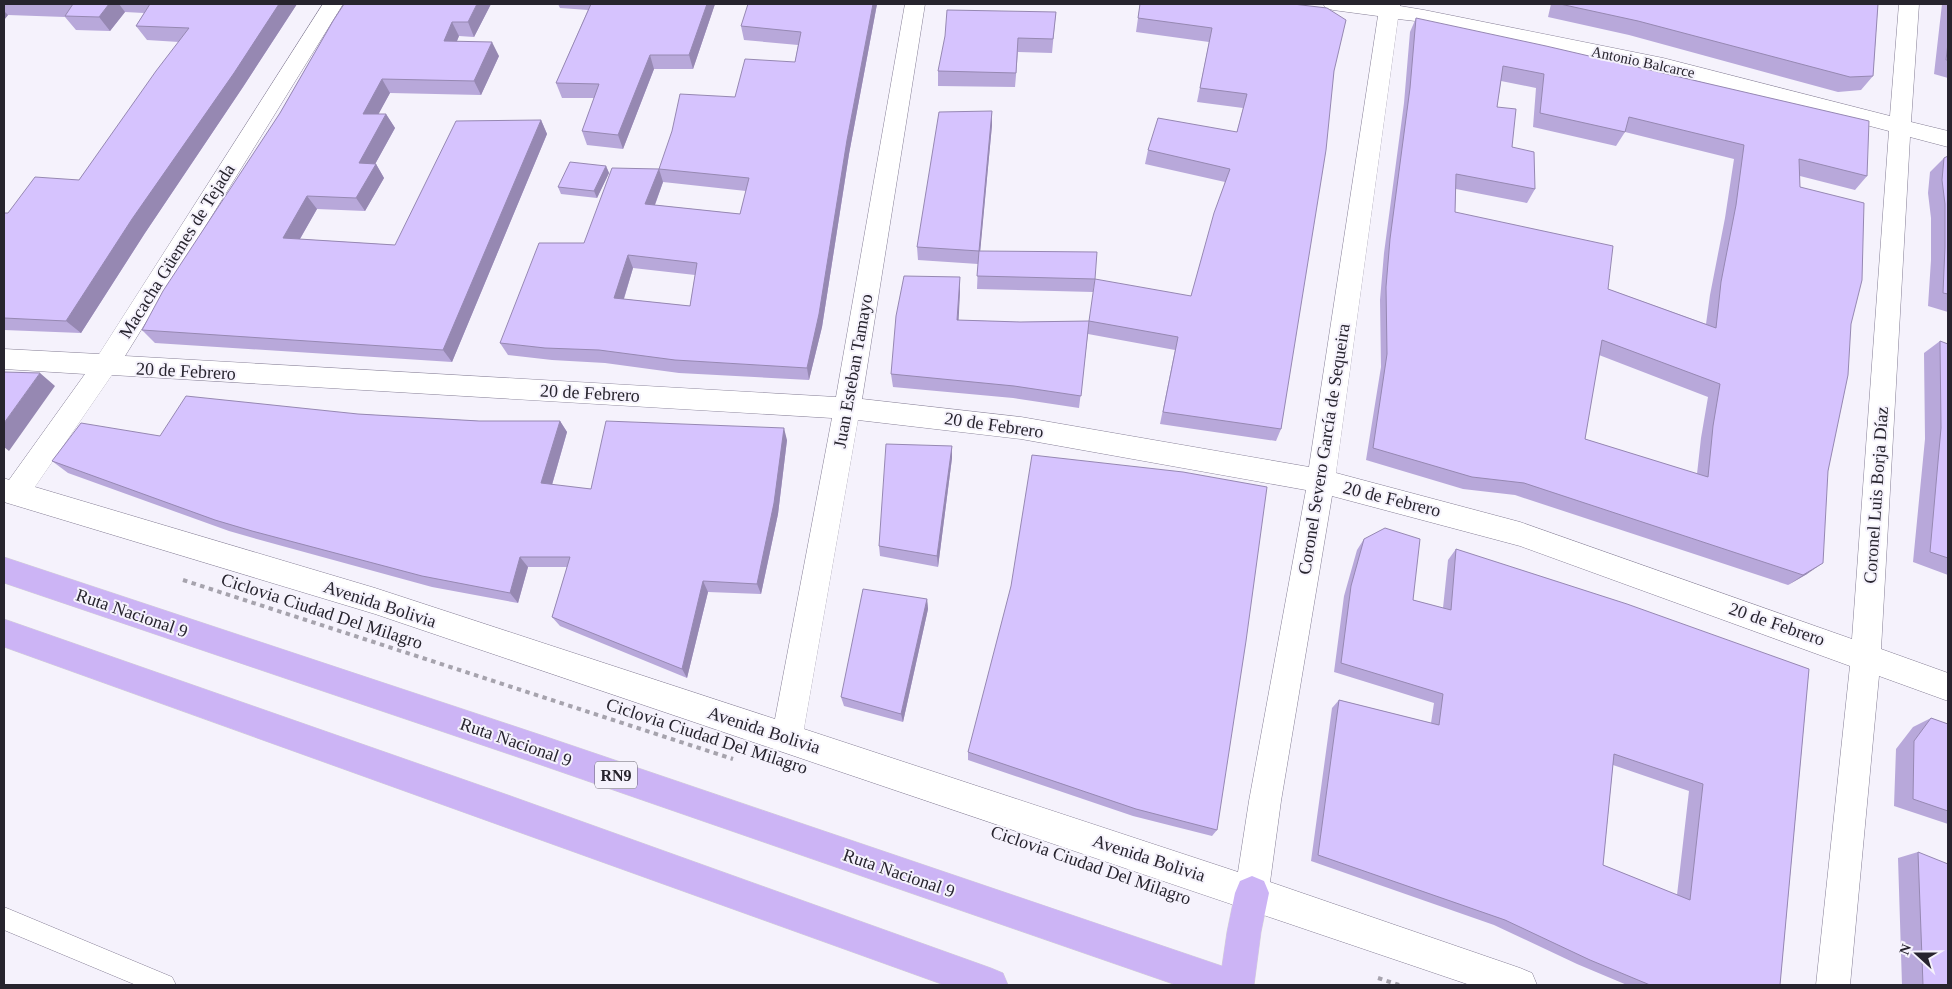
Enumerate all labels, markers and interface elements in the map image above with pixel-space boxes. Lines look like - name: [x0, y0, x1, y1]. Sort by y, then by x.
- street label: Antonio Balcarce: [1590, 43, 1697, 81]
- street label: Macacha Güemes de Tejada: [115, 160, 239, 342]
- street label: Juan Esteban Tamayo: [830, 292, 876, 450]
- street label: Coronel Severo García de Sequeira: [1294, 322, 1354, 576]
- street label: 20 de Febrero: [136, 358, 236, 384]
- street label: 20 de Febrero: [540, 380, 640, 406]
- street label: Coronel Luis Borja Díaz: [1860, 406, 1892, 584]
- street label: 20 de Febrero: [943, 408, 1045, 442]
- street label: 20 de Febrero: [1341, 477, 1443, 521]
- street label: Ciclovia Ciudad Del Milagro: [219, 569, 425, 653]
- street label: Avenida Bolivia: [321, 576, 439, 632]
- street label: Ruta Nacional 9: [73, 585, 191, 641]
- street label: 20 de Febrero: [1726, 598, 1828, 650]
- street label: Ciclovia Ciudad Del Milagro: [604, 694, 810, 778]
- street label: Avenida Bolivia: [705, 702, 823, 758]
- street label: Ruta Nacional 9: [457, 714, 575, 770]
- road number: RN9: [595, 762, 637, 788]
- street label: Ciclovia Ciudad Del Milagro: [988, 821, 1194, 909]
- street label: Avenida Bolivia: [1090, 830, 1208, 886]
- street label: Ruta Nacional 9: [840, 845, 958, 901]
- north arrow: [1892, 929, 1942, 979]
- text: N: [1897, 942, 1914, 957]

